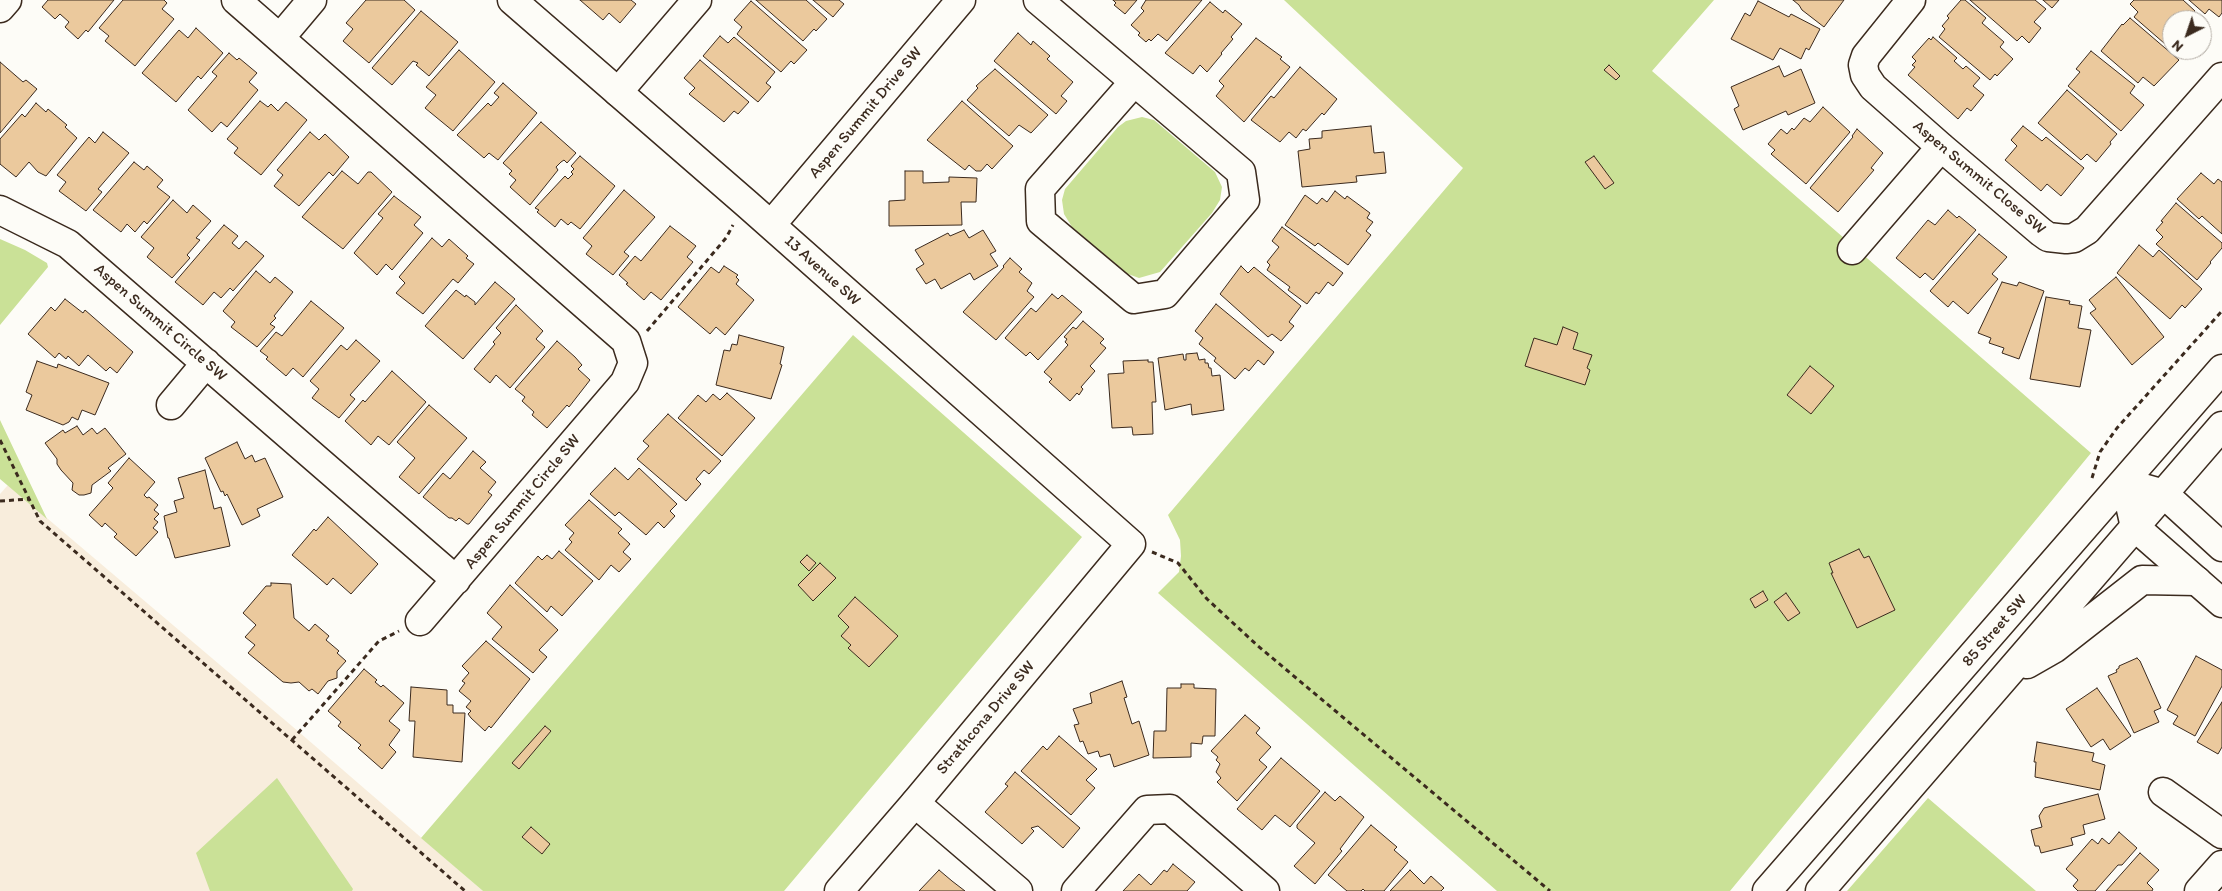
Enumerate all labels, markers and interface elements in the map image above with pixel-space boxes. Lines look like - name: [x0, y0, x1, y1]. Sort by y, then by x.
- north arrow: [2162, 10, 2212, 60]
- text: N: [2168, 36, 2187, 55]
- street label: Aspen Summit Drive SW: [805, 43, 927, 183]
- street label: Aspen Summit Close SW: [1909, 117, 2049, 239]
- street label: 13 Avenue SW: [780, 232, 864, 310]
- street label: Aspen Summit Circle SW: [90, 260, 230, 386]
- street label: Aspen Summit Circle SW: [461, 431, 585, 573]
- street label: 85 Street SW: [1958, 591, 2032, 671]
- street label: Strathcona Drive SW: [933, 657, 1039, 779]

